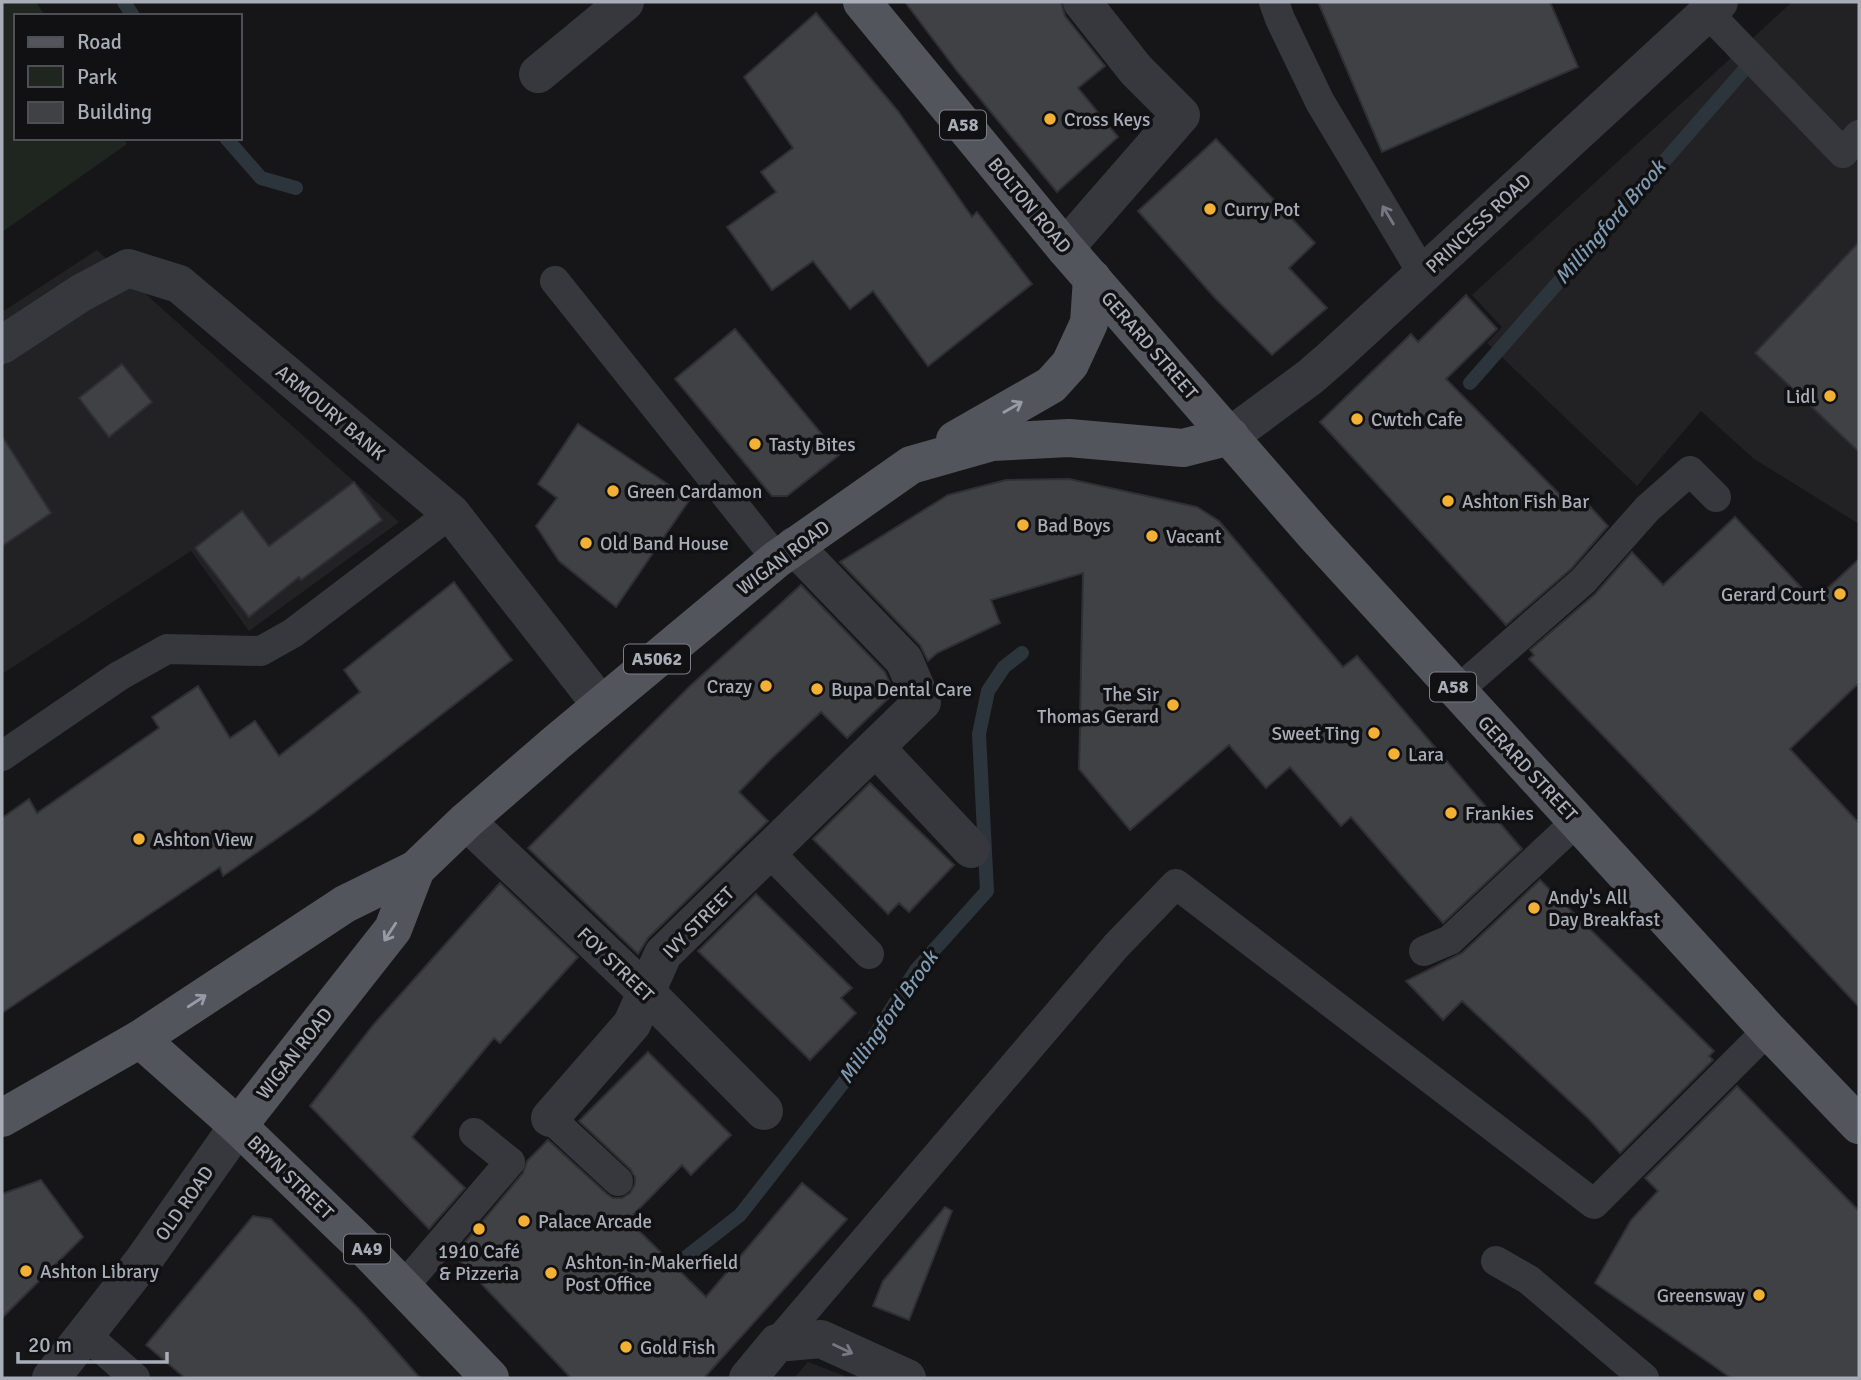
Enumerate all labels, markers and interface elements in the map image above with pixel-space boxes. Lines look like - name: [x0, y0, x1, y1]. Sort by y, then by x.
- legend: [14, 14, 242, 140]
- text: Road: [77, 29, 122, 55]
- text: Park: [77, 64, 118, 90]
- text: Building: [77, 99, 152, 125]
- place label: Cross Keys: [1064, 108, 1150, 132]
- road number: A58: [940, 110, 986, 140]
- marker: Cross Keys: [1042, 111, 1058, 127]
- street label: BOLTON ROAD: [982, 153, 1076, 258]
- water label: Millingford Brook: [1549, 153, 1673, 289]
- street label: PRINCESS ROAD: [1421, 169, 1536, 279]
- place label: Curry Pot: [1224, 198, 1300, 222]
- marker: Curry Pot: [1202, 201, 1218, 217]
- one-way arrow: [1380, 206, 1394, 226]
- street label: GERARD STREET: [1096, 287, 1203, 405]
- street label: ARMOURY BANK: [271, 360, 391, 466]
- place label: Lidl: [1786, 385, 1816, 409]
- marker: Lidl: [1822, 388, 1838, 404]
- one-way arrow: [1002, 400, 1022, 414]
- place label: Cwtch Cafe: [1371, 408, 1463, 432]
- marker: Cwtch Cafe: [1349, 411, 1365, 427]
- place label: Tasty Bites: [769, 433, 856, 457]
- marker: Tasty Bites: [747, 436, 763, 452]
- place label: Green Cardamon: [627, 480, 762, 504]
- marker: Green Cardamon: [605, 483, 621, 499]
- place label: Ashton Fish Bar: [1462, 490, 1589, 514]
- marker: Ashton Fish Bar: [1440, 493, 1456, 509]
- place label: Bad Boys: [1037, 514, 1111, 538]
- street label: WIGAN ROAD: [732, 515, 835, 600]
- marker: Bad Boys: [1015, 517, 1031, 533]
- place label: Vacant: [1166, 525, 1222, 549]
- marker: Vacant: [1144, 528, 1160, 544]
- place label: Old Band House: [600, 532, 729, 556]
- marker: Old Band House: [578, 535, 594, 551]
- place label: Gerard Court: [1721, 583, 1826, 607]
- marker: Gerard Court: [1832, 586, 1848, 602]
- road number: A5062: [624, 644, 690, 674]
- road number: A58: [1430, 672, 1476, 702]
- place label: Crazy: [707, 675, 752, 699]
- marker: Crazy: [758, 678, 774, 694]
- place label: Bupa Dental Care: [831, 678, 972, 702]
- marker: Bupa Dental Care: [809, 681, 825, 697]
- place label: The Sir Thomas Gerard: [1037, 683, 1159, 729]
- marker: The Sir Thomas Gerard: [1165, 697, 1181, 713]
- street label: GERARD STREET: [1472, 711, 1583, 827]
- place label: Sweet Ting: [1272, 722, 1360, 746]
- marker: Sweet Ting: [1366, 725, 1382, 741]
- place label: Lara: [1408, 743, 1444, 767]
- marker: Lara: [1386, 746, 1402, 762]
- place label: Frankies: [1465, 802, 1534, 826]
- marker: Frankies: [1443, 805, 1459, 821]
- place label: Ashton View: [153, 828, 254, 852]
- marker: Ashton View: [131, 831, 147, 847]
- street label: IVY STREET: [658, 881, 740, 964]
- place label: Andy's All Day Breakfast: [1548, 886, 1660, 932]
- marker: Andy's All Day Breakfast: [1526, 900, 1542, 916]
- one-way arrow: [382, 922, 397, 941]
- street label: FOY STREET: [572, 922, 659, 1008]
- water label: Millingford Brook: [833, 944, 945, 1088]
- one-way arrow: [187, 994, 206, 1009]
- street label: WIGAN ROAD: [251, 1003, 338, 1104]
- street label: BRYN STREET: [242, 1131, 339, 1225]
- street label: OLD ROAD: [150, 1161, 219, 1246]
- place label: Palace Arcade: [538, 1210, 652, 1234]
- marker: Palace Arcade: [516, 1213, 532, 1229]
- marker: 1910 Café & Pizzeria: [471, 1221, 487, 1237]
- road number: A49: [344, 1234, 390, 1264]
- place label: 1910 Café & Pizzeria: [438, 1240, 520, 1286]
- place label: Ashton-in-Makerfield Post Office: [565, 1251, 738, 1297]
- place label: Ashton Library: [40, 1260, 159, 1284]
- marker: Ashton Library: [18, 1263, 34, 1279]
- marker: Ashton-in-Makerfield Post Office: [543, 1265, 559, 1281]
- place label: Greensway: [1657, 1284, 1745, 1308]
- marker: Greensway: [1751, 1287, 1767, 1303]
- scale bar: [18, 1320, 166, 1364]
- text: 20 m: [28, 1332, 72, 1358]
- place label: Gold Fish: [640, 1336, 716, 1360]
- marker: Gold Fish: [618, 1339, 634, 1355]
- one-way arrow: [831, 1343, 853, 1356]

